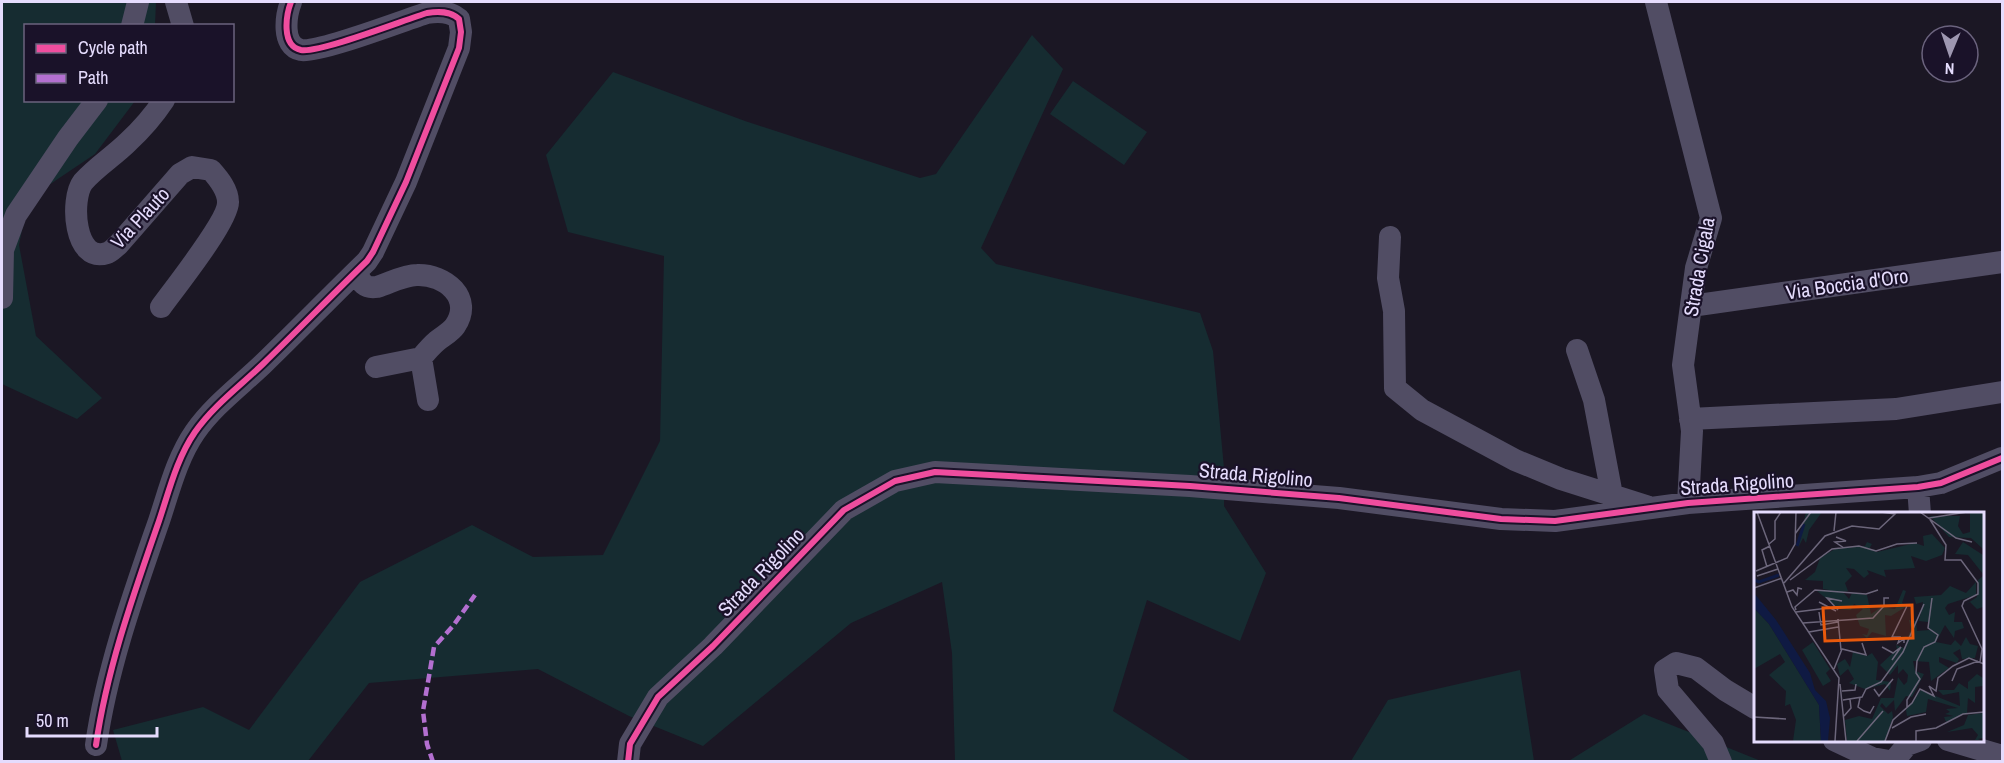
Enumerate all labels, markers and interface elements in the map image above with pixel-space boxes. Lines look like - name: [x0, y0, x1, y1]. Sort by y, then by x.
- legend: [24, 24, 234, 102]
- north arrow: [1920, 24, 1980, 84]
- text: Cycle path: [78, 35, 148, 60]
- text: N: [1944, 58, 1955, 80]
- text: Path: [78, 65, 108, 90]
- street label: Via Plauto: [104, 181, 175, 254]
- street label: Strada Cigala: [1677, 215, 1721, 319]
- street label: Via Boccia d'Oro: [1784, 262, 1910, 305]
- street label: Strada Rigolino: [1198, 456, 1314, 493]
- street label: Strada Rigolino: [1679, 466, 1795, 501]
- inset map: [1754, 512, 1983, 742]
- street label: Strada Rigolino: [711, 521, 810, 622]
- scale bar: [27, 700, 158, 738]
- text: 50 m: [36, 708, 69, 733]

